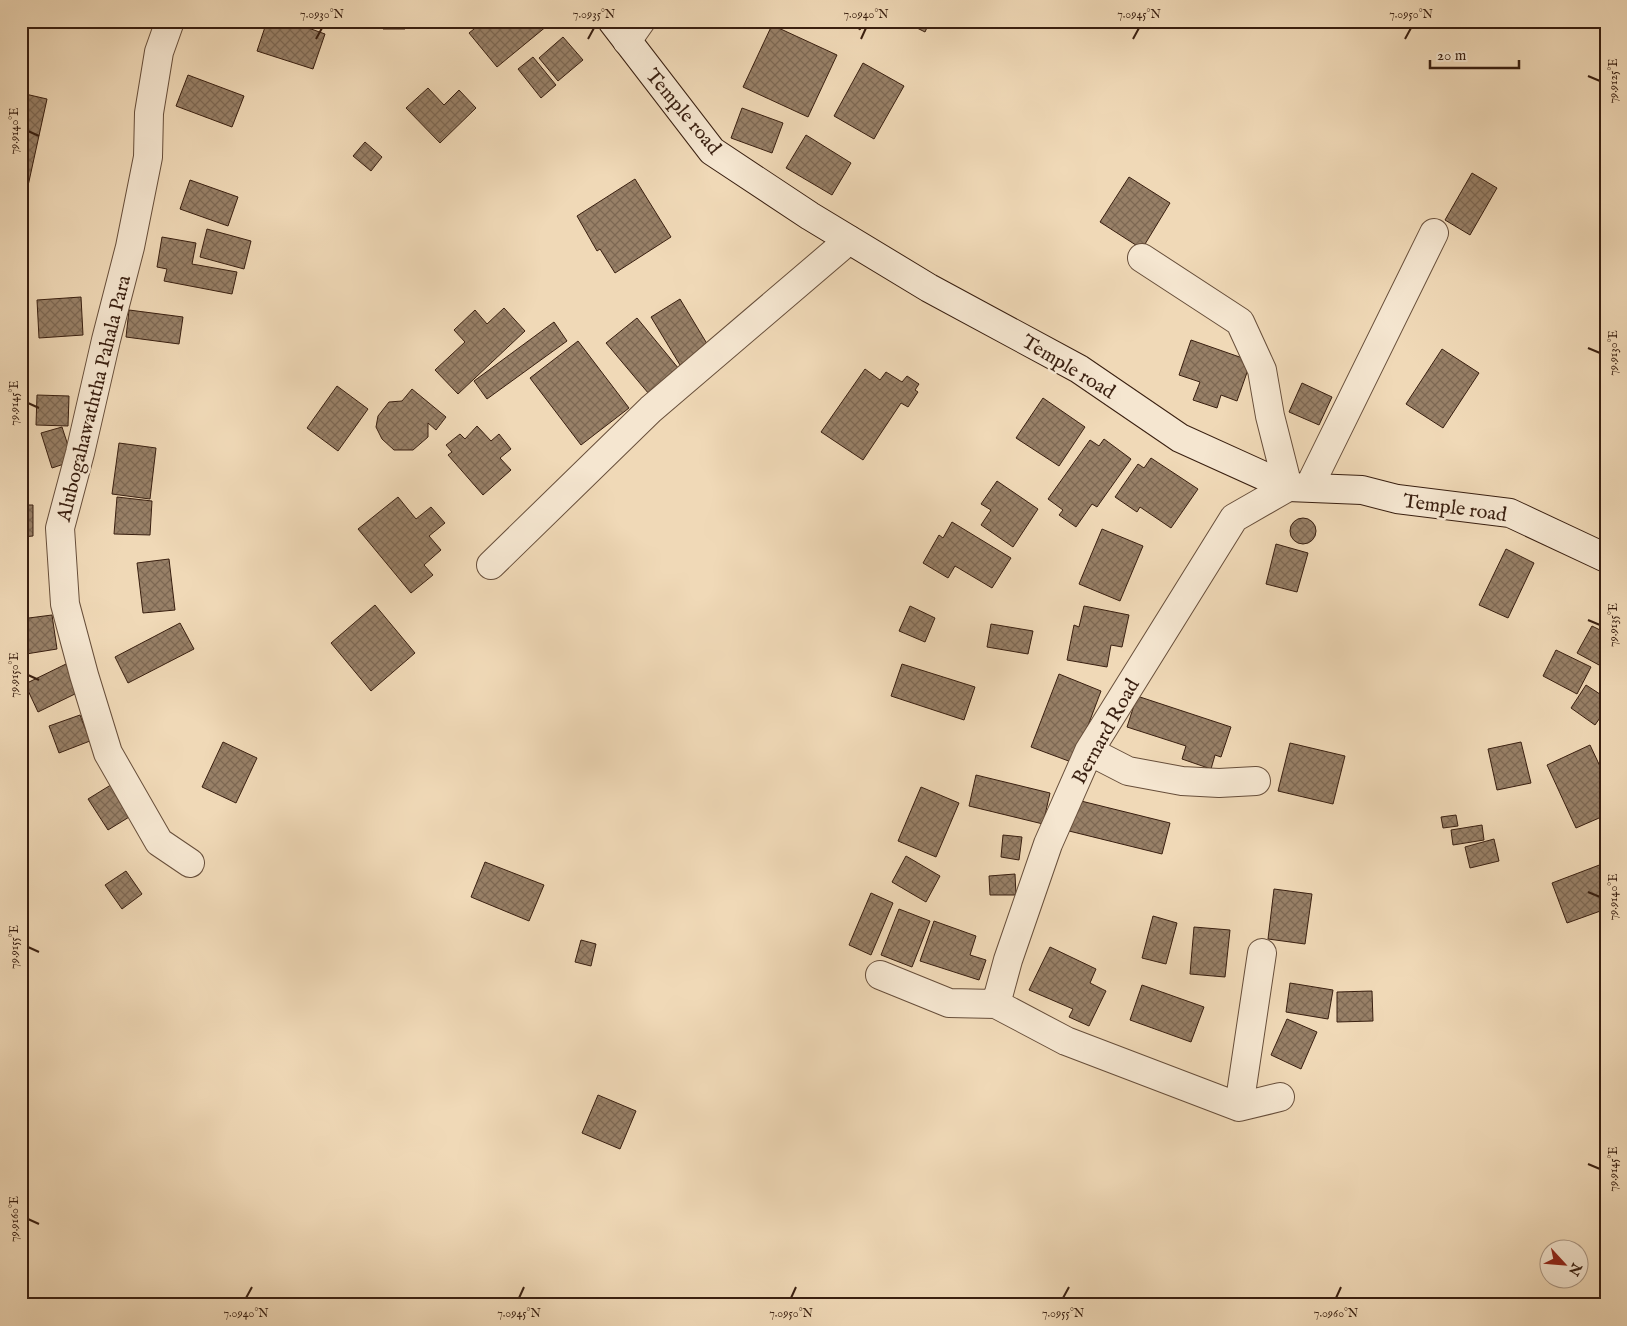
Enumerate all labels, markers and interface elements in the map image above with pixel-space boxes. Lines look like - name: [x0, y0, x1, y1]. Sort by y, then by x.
- text: 7.0930°N: [300, 7, 345, 22]
- text: 7.0935°N: [573, 7, 616, 22]
- text: 7.0940°N: [843, 7, 889, 22]
- text: 7.0945°N: [1117, 7, 1161, 22]
- text: 7.0950°N: [1389, 7, 1433, 22]
- scale bar: [1430, 38, 1518, 70]
- text: 20 m: [1437, 46, 1467, 65]
- text: 79.9125°E: [1606, 58, 1621, 104]
- street label: Temple road: [640, 64, 726, 160]
- text: 79.9140°E: [7, 108, 22, 155]
- street label: Alubogahawaththa Pahala Para: [51, 272, 137, 525]
- street label: Temple road: [1017, 330, 1120, 405]
- text: 79.9130°E: [1606, 330, 1621, 376]
- text: 79.9145°E: [7, 380, 22, 426]
- street label: Temple road: [1401, 489, 1509, 528]
- text: 79.9135°E: [1606, 603, 1621, 647]
- text: 79.9150°E: [7, 652, 22, 698]
- street label: Bernard Road: [1067, 674, 1146, 789]
- text: 79.9140°E: [1606, 874, 1621, 921]
- text: 79.9155°E: [7, 925, 22, 969]
- text: 79.9145°E: [1606, 1146, 1621, 1192]
- text: 79.9160°E: [7, 1196, 22, 1242]
- north arrow: [1540, 1238, 1590, 1288]
- text: N: [1564, 1259, 1586, 1279]
- text: 7.0940°N: [223, 1306, 269, 1321]
- text: 7.0945°N: [497, 1306, 541, 1321]
- text: 7.0950°N: [769, 1306, 813, 1321]
- text: 7.0955°N: [1042, 1306, 1085, 1321]
- text: 7.0960°N: [1314, 1306, 1359, 1321]

